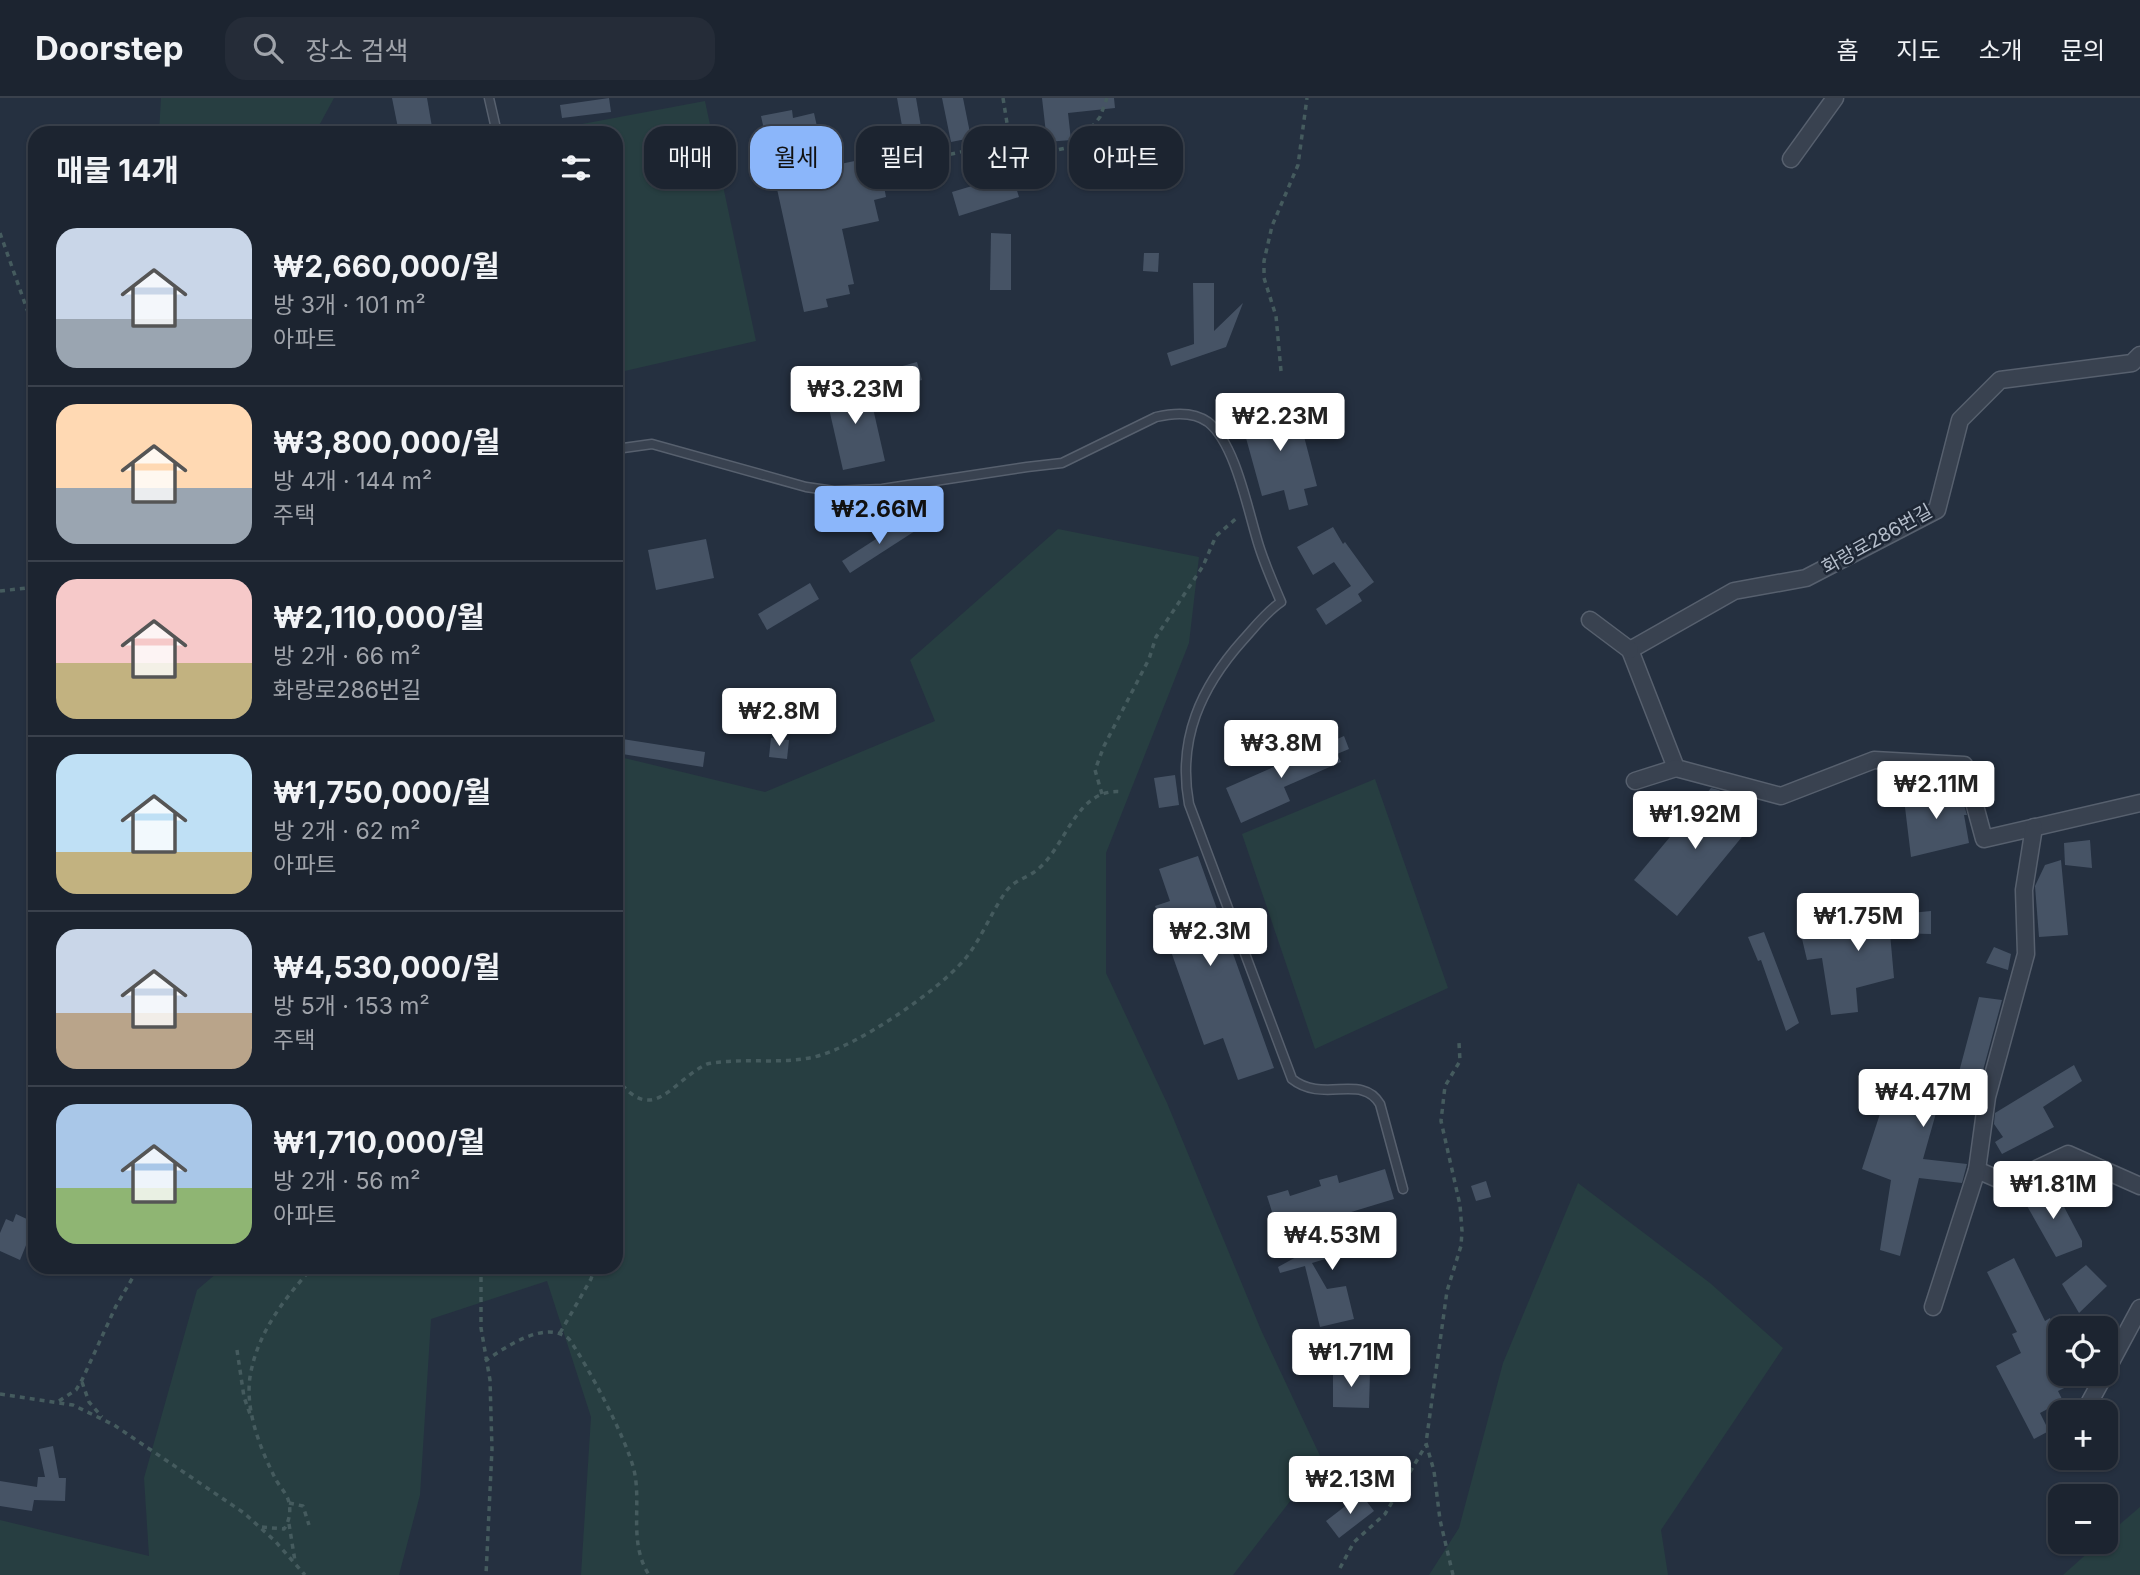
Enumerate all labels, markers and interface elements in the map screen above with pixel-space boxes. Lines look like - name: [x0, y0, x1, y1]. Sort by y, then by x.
- search box: [225, 17, 715, 80]
- text: Doorstep: [35, 28, 183, 68]
- icon: search: [249, 29, 287, 67]
- text: 장소 검색: [305, 35, 408, 66]
- text: 홈: [1836, 36, 1858, 65]
- text: 지도: [1896, 36, 1941, 65]
- text: 소개: [1979, 36, 2023, 65]
- text: 문의: [2061, 36, 2105, 65]
- chip: 매매: [644, 126, 736, 189]
- chip: 월세: [750, 126, 842, 189]
- chip: 필터: [856, 126, 949, 189]
- chip: 신규: [963, 126, 1055, 189]
- chip: 아파트: [1069, 126, 1183, 189]
- icon: filters: [557, 149, 595, 187]
- text: 매물 14개: [56, 152, 179, 188]
- text: ₩2,660,000/월: [273, 248, 500, 284]
- icon: home: [112, 256, 196, 340]
- text: 방 3개 · 101 m²: [273, 291, 426, 319]
- text: 아파트: [273, 325, 336, 353]
- pin: ₩3.23M: [798, 366, 912, 426]
- text: ₩3.23M: [807, 375, 903, 403]
- pin: ₩2.23M: [1223, 394, 1337, 453]
- text: ₩2.23M: [1232, 402, 1328, 430]
- text: ₩3,800,000/월: [273, 424, 500, 460]
- icon: home: [112, 432, 196, 516]
- text: 방 4개 · 144 m²: [273, 467, 432, 495]
- pin: ₩2.66M: [822, 486, 936, 546]
- text: ₩2.66M: [831, 495, 927, 523]
- street label: 화랑로286번길: [1818, 499, 1936, 579]
- text: 주택: [273, 501, 315, 529]
- text: ₩2,110,000/월: [273, 599, 485, 635]
- icon: home: [112, 607, 196, 691]
- text: 방 2개 · 66 m²: [273, 642, 421, 670]
- text: 화랑로286번길: [273, 676, 421, 704]
- pin: ₩2.8M: [730, 688, 828, 748]
- text: ₩2.8M: [738, 697, 820, 725]
- pin: ₩3.8M: [1232, 720, 1330, 780]
- text: ₩3.8M: [1240, 729, 1322, 757]
- pin: ₩2.11M: [1879, 762, 1993, 821]
- text: ₩2.11M: [1893, 770, 1979, 798]
- text: ₩1,750,000/월: [273, 774, 491, 810]
- icon: home: [112, 782, 196, 866]
- pin: ₩1.92M: [1638, 792, 1752, 851]
- text: ₩1.92M: [1649, 800, 1741, 828]
- text: 방 2개 · 62 m²: [273, 817, 420, 845]
- text: 아파트: [273, 851, 336, 879]
- pin: ₩1.75M: [1801, 894, 1915, 953]
- text: ₩1.75M: [1813, 902, 1903, 930]
- pin: ₩2.3M: [1161, 908, 1259, 968]
- text: ₩2.3M: [1169, 917, 1251, 945]
- text: ₩4,530,000/월: [273, 949, 500, 985]
- icon: home: [112, 957, 196, 1041]
- text: 방 5개 · 153 m²: [273, 992, 430, 1020]
- text: 주택: [273, 1026, 315, 1054]
- pin: ₩4.47M: [1866, 1070, 1980, 1129]
- text: ₩4.47M: [1875, 1078, 1971, 1106]
- text: ₩1,710,000/월: [273, 1124, 485, 1160]
- icon: home: [112, 1132, 196, 1216]
- pin: ₩1.81M: [1996, 1162, 2110, 1221]
- text: 방 2개 · 56 m²: [273, 1167, 420, 1195]
- text: ₩1.81M: [2009, 1170, 2097, 1198]
- text: 아파트: [273, 1201, 336, 1229]
- pin: ₩4.53M: [1275, 1212, 1389, 1272]
- text: ₩4.53M: [1283, 1221, 1381, 1249]
- map controls: [2048, 1316, 2118, 1554]
- button: locate: [2048, 1316, 2118, 1386]
- pin: ₩1.71M: [1294, 1330, 1408, 1389]
- text: ₩1.71M: [1308, 1338, 1394, 1366]
- button: +: [2048, 1400, 2118, 1470]
- pin: ₩2.13M: [1293, 1456, 1407, 1516]
- text: ₩2.13M: [1305, 1465, 1395, 1493]
- button: −: [2048, 1484, 2118, 1554]

